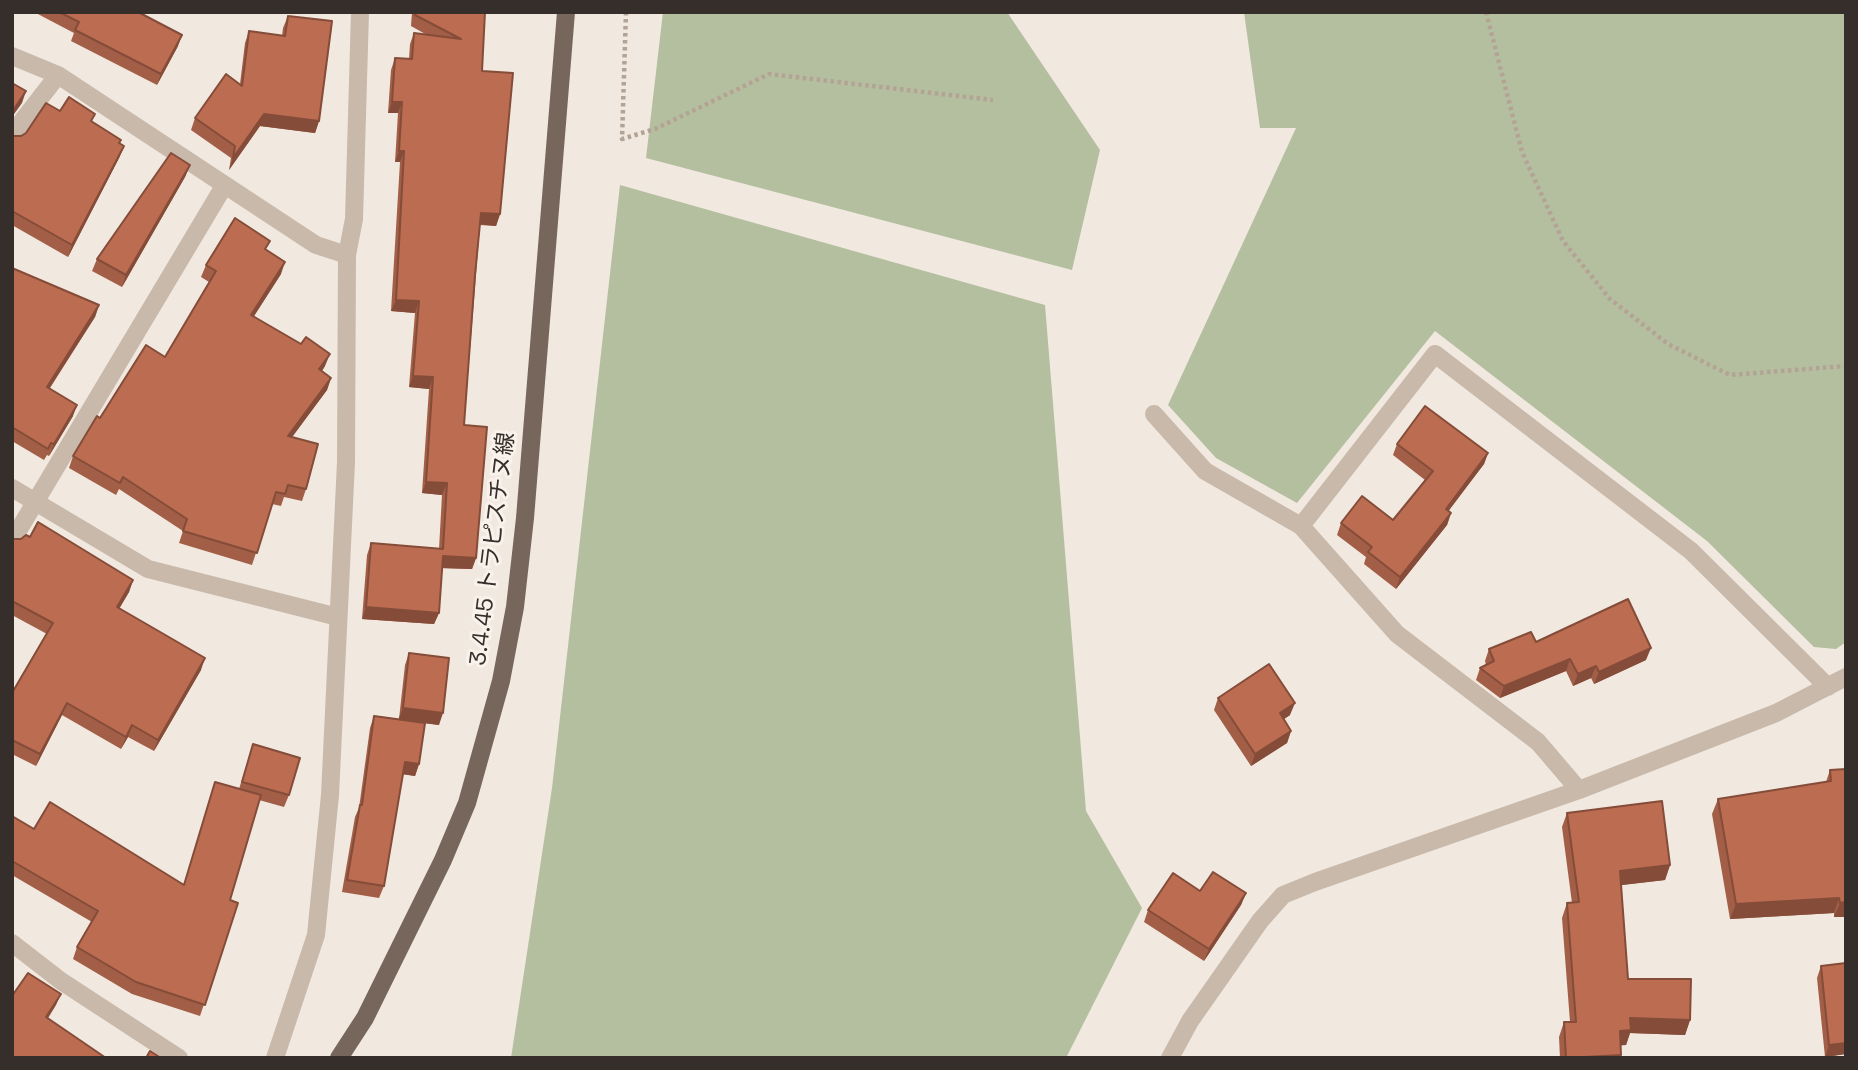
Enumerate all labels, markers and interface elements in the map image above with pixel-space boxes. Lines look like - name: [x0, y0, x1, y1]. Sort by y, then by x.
- street label: 3.4.45 トラピスチヌ線: [465, 431, 521, 667]

